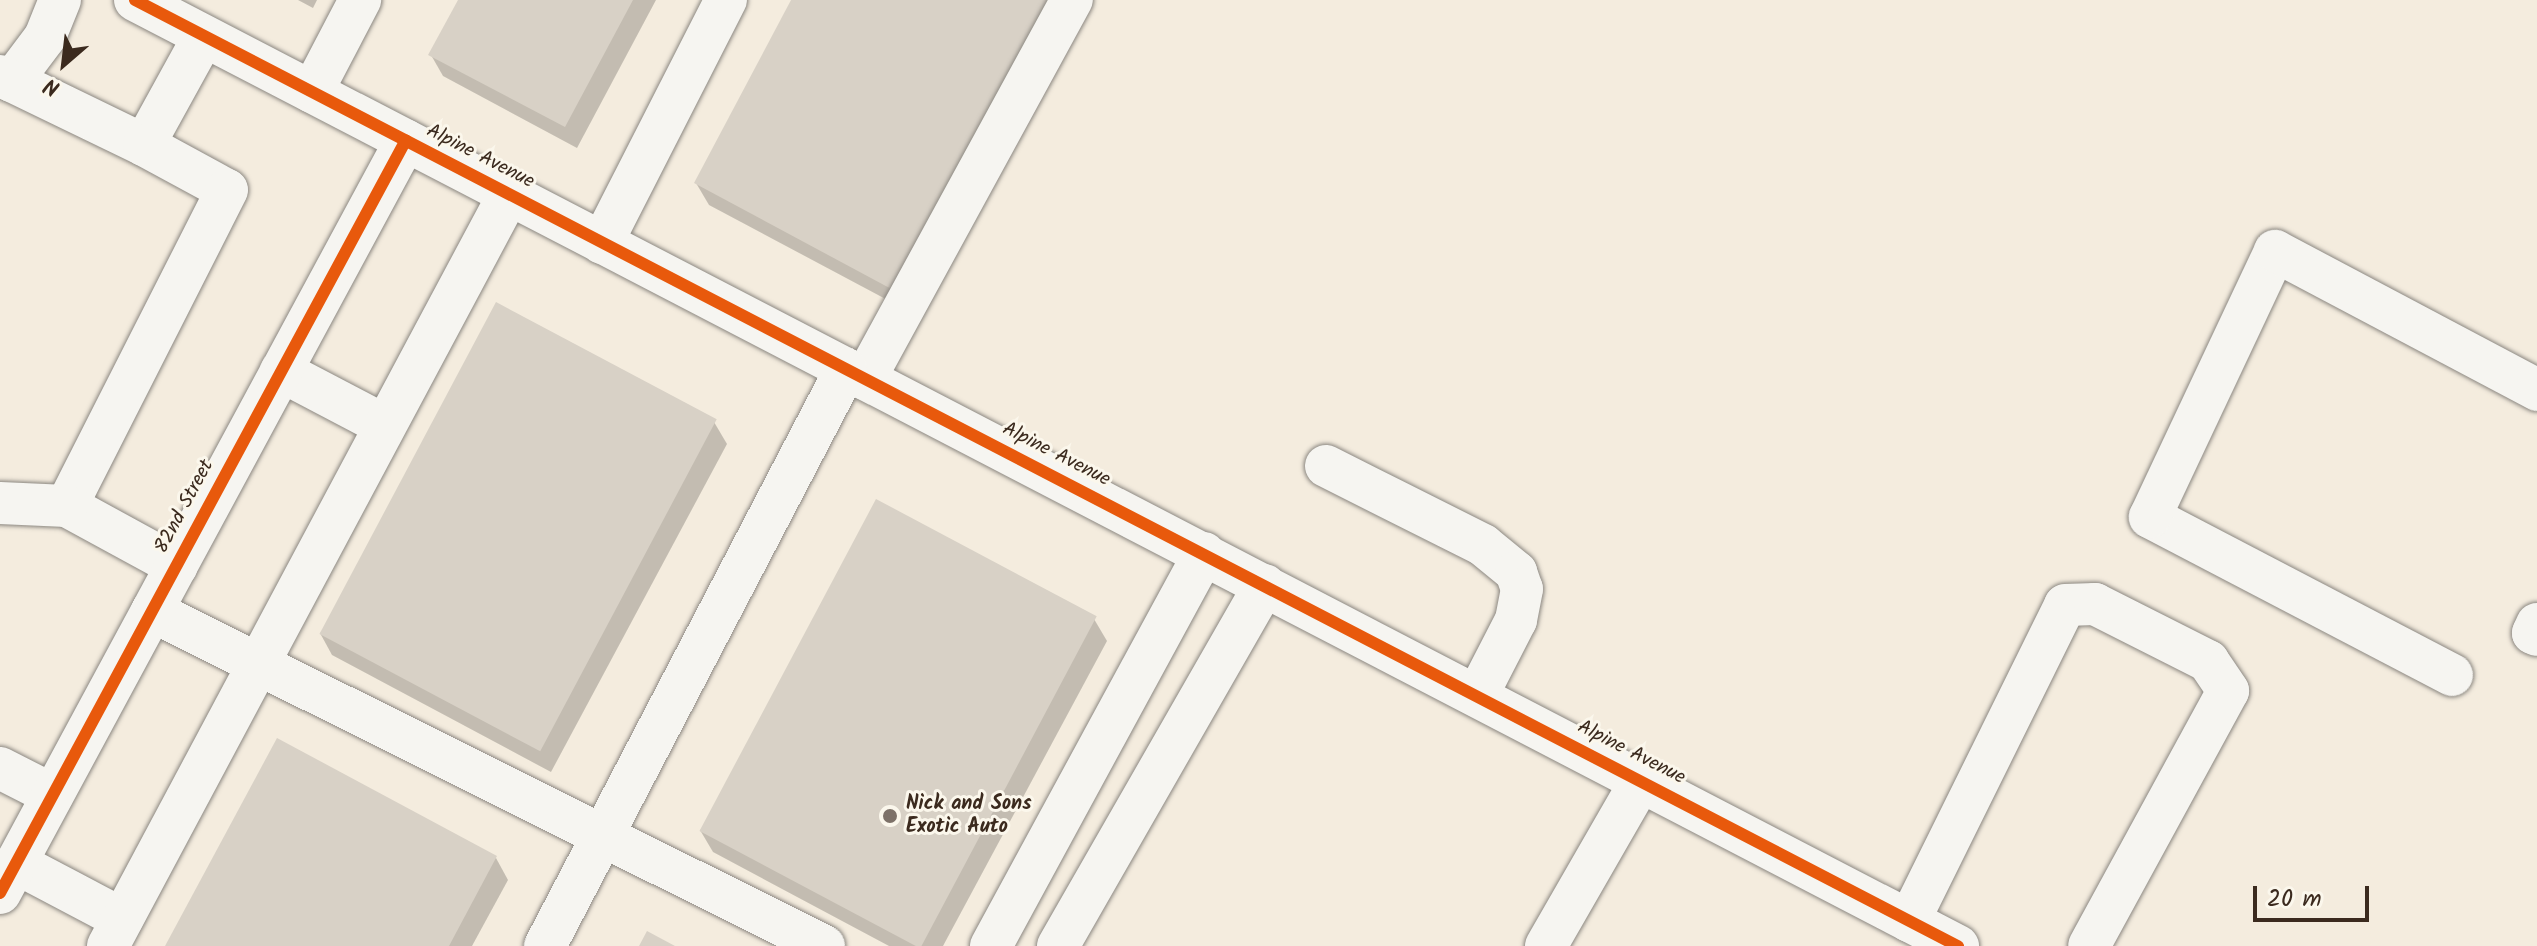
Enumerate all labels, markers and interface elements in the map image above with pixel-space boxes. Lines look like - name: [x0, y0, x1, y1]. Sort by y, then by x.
- north arrow: [24, 24, 104, 104]
- text: N: [38, 67, 67, 104]
- street label: Alpine Avenue: [422, 120, 538, 194]
- street label: Alpine Avenue: [998, 418, 1114, 492]
- street label: 82nd Street: [150, 456, 220, 558]
- street label: Alpine Avenue: [1573, 716, 1689, 790]
- place label: Nick and Sons Exotic Auto: [906, 792, 1031, 839]
- marker: Nick and Sons Exotic Auto: [881, 807, 899, 825]
- scale bar: [2257, 870, 2373, 920]
- text: 20 m: [2267, 880, 2322, 919]

